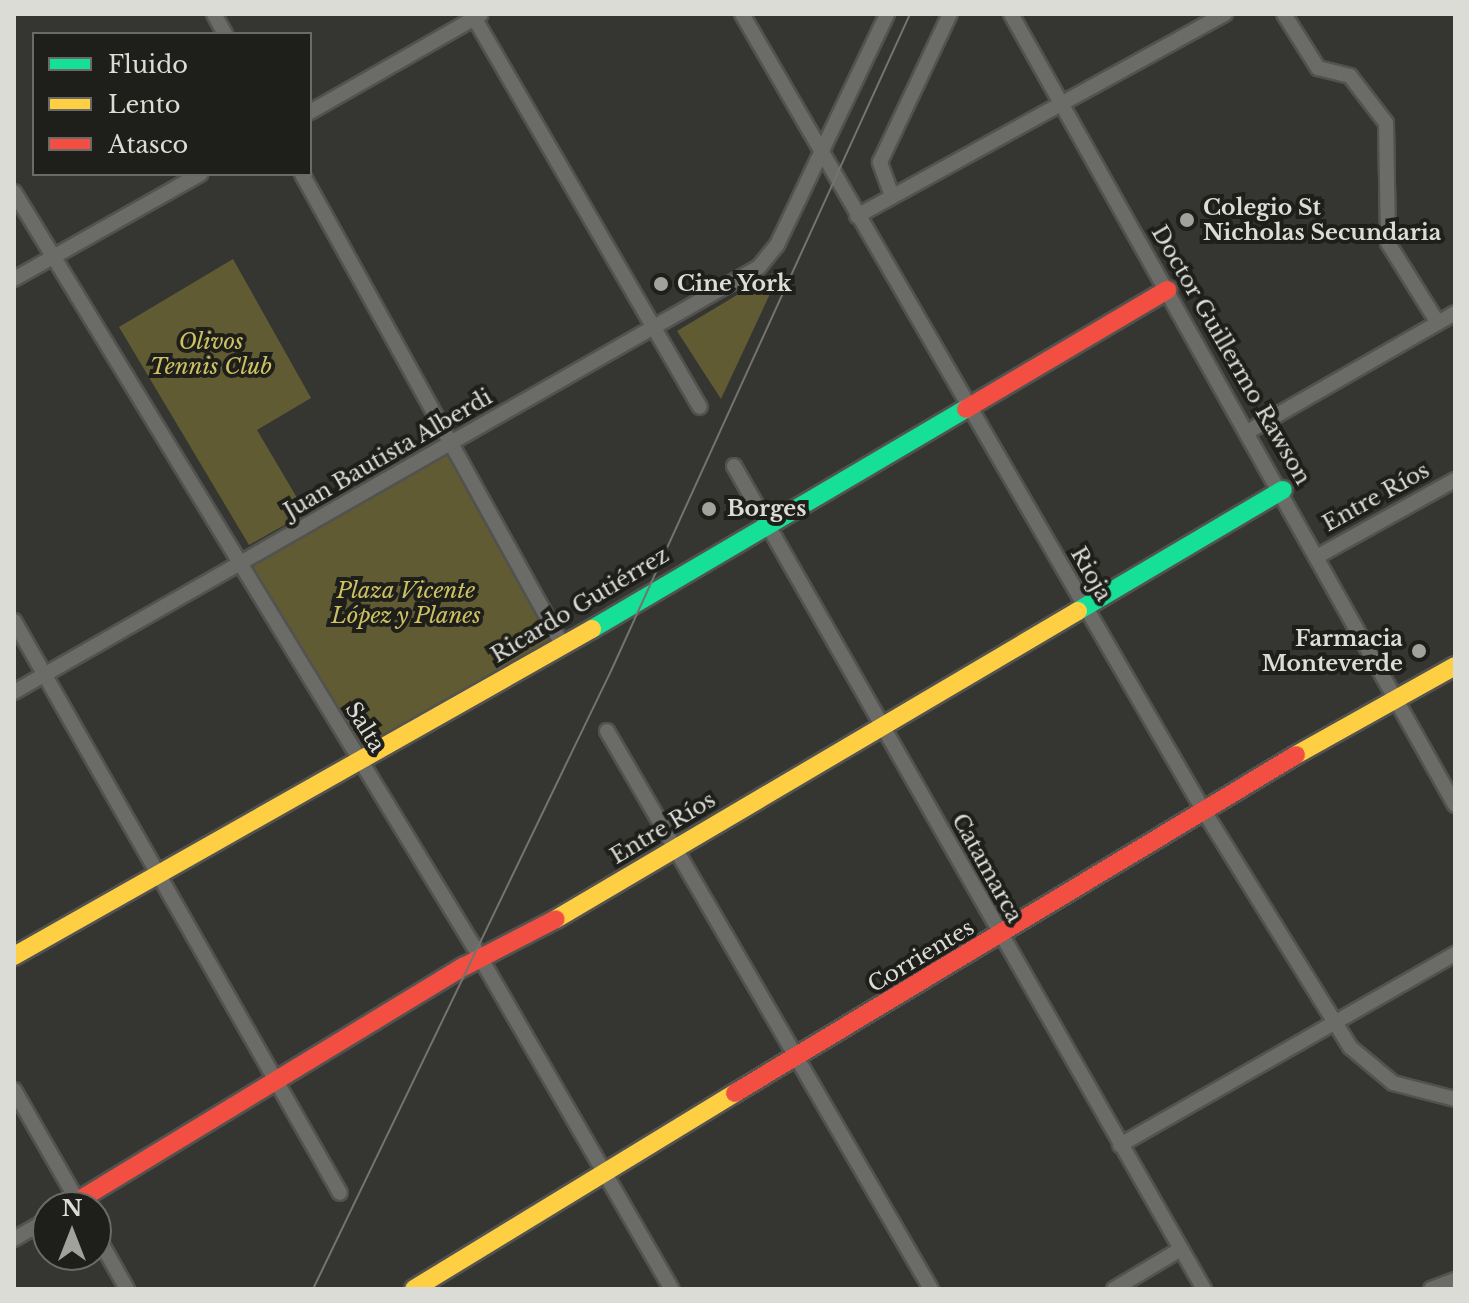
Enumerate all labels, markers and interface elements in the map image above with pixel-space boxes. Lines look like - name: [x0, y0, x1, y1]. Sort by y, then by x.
- legend: [32, 32, 312, 176]
- text: Fluido: [108, 50, 188, 79]
- text: Lento: [108, 90, 181, 119]
- text: Atasco: [108, 130, 188, 159]
- place label: Colegio St Nicholas Secundaria: [1203, 194, 1441, 246]
- marker: Colegio St Nicholas Secundaria: [1178, 211, 1196, 229]
- street label: Doctor Guillermo Rawson: [1146, 220, 1316, 490]
- place label: Cine York: [677, 271, 792, 297]
- marker: Cine York: [652, 275, 670, 293]
- park label: Olivos Tennis Club: [150, 328, 272, 380]
- street label: Juan Bautista Alberdi: [279, 383, 497, 525]
- street label: Entre Ríos: [1318, 457, 1434, 537]
- place label: Borges: [727, 496, 806, 522]
- marker: Borges: [698, 498, 720, 520]
- street label: Ricardo Gutiérrez: [486, 542, 674, 668]
- street label: Rioja: [1065, 542, 1117, 606]
- park label: Plaza Vicente López y Planes: [331, 577, 481, 628]
- place label: Farmacia Monteverde: [1262, 625, 1403, 676]
- marker: Farmacia Monteverde: [1410, 642, 1428, 660]
- street label: Salta: [339, 697, 391, 757]
- street label: Entre Ríos: [606, 786, 720, 870]
- street label: Catamarca: [946, 809, 1028, 927]
- street label: Corrientes: [863, 914, 979, 998]
- north arrow: [32, 1191, 112, 1271]
- text: N: [62, 1195, 82, 1222]

